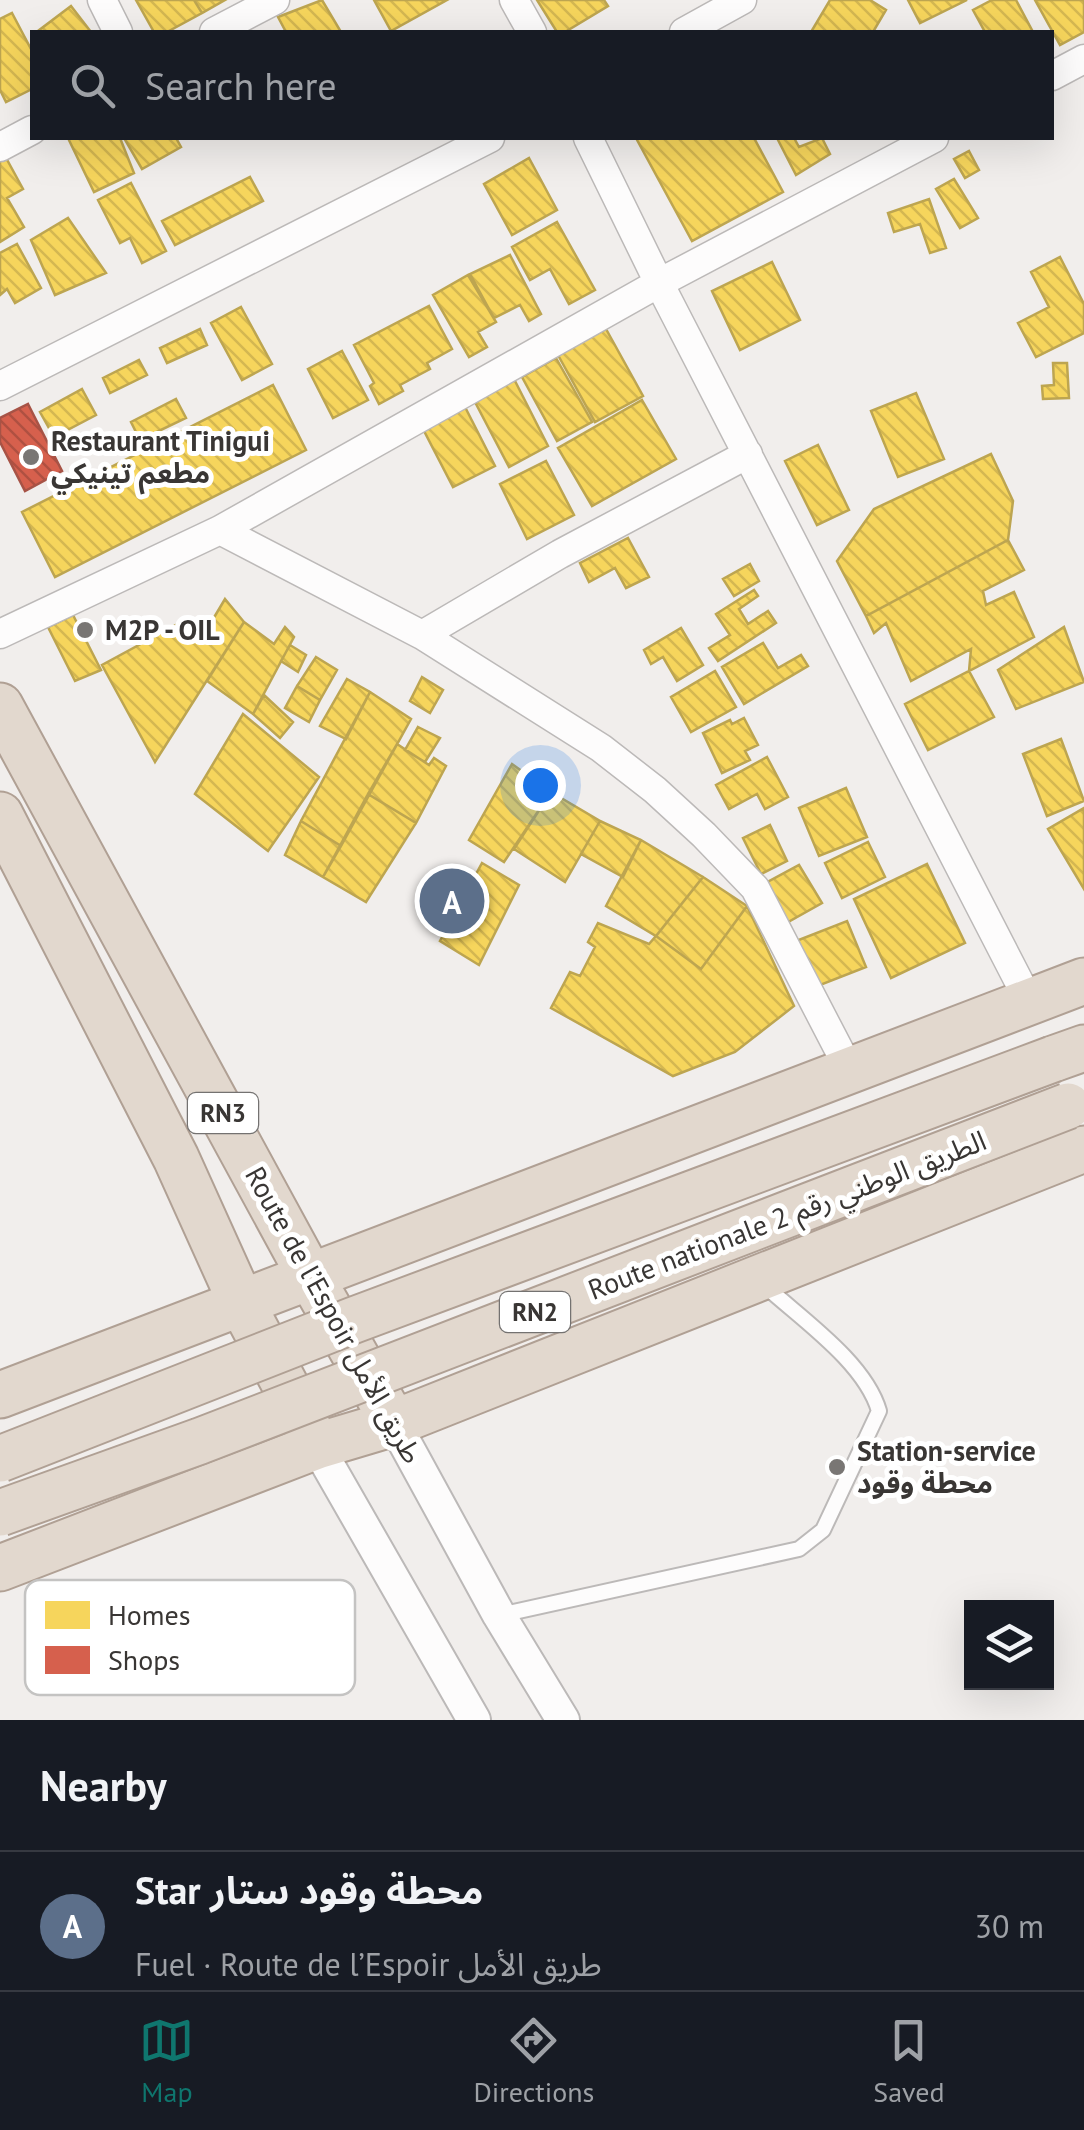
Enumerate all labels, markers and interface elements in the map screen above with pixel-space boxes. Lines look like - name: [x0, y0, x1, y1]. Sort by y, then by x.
- search box: [30, 30, 1054, 140]
- icon: search: [65, 58, 120, 113]
- text: Search here: [145, 61, 337, 110]
- place label: Restaurant Tinigui مطعم تينيكي: [51, 422, 270, 495]
- marker: Restaurant Tinigui مطعم تينيكي: [20, 446, 42, 468]
- place label: M2P - OIL: [105, 611, 220, 648]
- marker: M2P - OIL: [74, 619, 96, 641]
- your location: [515, 760, 566, 811]
- pin: A: [420, 864, 484, 938]
- road number: RN3: [188, 1093, 258, 1133]
- street label: Route nationale الطريق الوطني رقم 2: [583, 1121, 993, 1311]
- street label: Route de l’Espoir طريق الأمل: [237, 1160, 432, 1470]
- road number: RN2: [500, 1292, 570, 1332]
- place label: Station-service محطة وقود: [857, 1432, 1036, 1501]
- marker: Station-service محطة وقود: [826, 1456, 848, 1478]
- legend: [25, 1580, 355, 1695]
- text: Homes: [108, 1596, 191, 1633]
- map controls: [964, 1600, 1054, 1690]
- button: layers: [964, 1600, 1054, 1690]
- text: Shops: [108, 1641, 180, 1678]
- text: Nearby: [40, 1758, 167, 1813]
- text: Star محطة وقود ستار: [135, 1865, 483, 1914]
- text: A: [63, 1905, 82, 1947]
- text: 30 m: [975, 1905, 1044, 1947]
- text: Fuel · Route de l’Espoir طريق الأمل: [135, 1943, 602, 1985]
- tab: Map: [139, 2013, 194, 2110]
- tab: Directions: [473, 2013, 594, 2110]
- tab: Saved: [873, 2013, 945, 2110]

